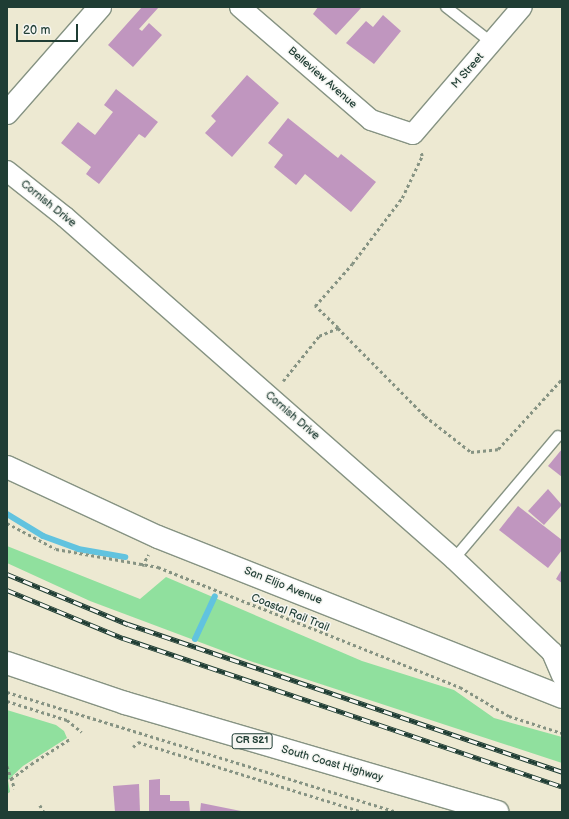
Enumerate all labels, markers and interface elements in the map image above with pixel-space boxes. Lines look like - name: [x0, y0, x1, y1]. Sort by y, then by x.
- scale bar: [18, 16, 80, 42]
- text: 20 m: [23, 23, 50, 38]
- street label: Belleview Avenue: [285, 44, 359, 112]
- street label: M Street: [449, 51, 487, 91]
- street label: Cornish Drive: [18, 178, 78, 230]
- street label: Cornish Drive: [262, 389, 322, 443]
- street label: San Elijo Avenue: [242, 564, 324, 608]
- street label: Coastal Rail Trail: [249, 591, 331, 635]
- road number: CR S21: [231, 733, 273, 749]
- street label: South Coast Highway: [280, 743, 384, 785]

